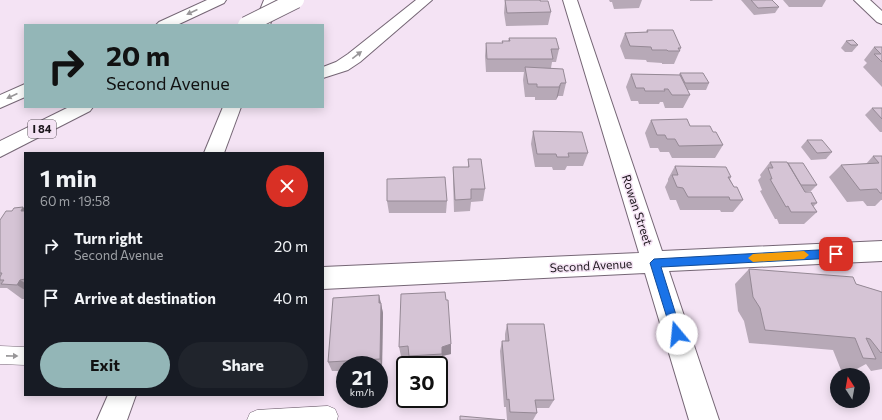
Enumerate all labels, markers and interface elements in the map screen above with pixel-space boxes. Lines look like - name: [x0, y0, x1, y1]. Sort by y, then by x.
- one-way arrow: [185, 10, 197, 16]
- text: 20 m: [106, 38, 170, 72]
- icon: right: [40, 40, 92, 92]
- one-way arrow: [352, 51, 363, 60]
- text: Second Avenue: [106, 72, 230, 94]
- one-way arrow: [7, 93, 18, 99]
- road number: I 84: [28, 120, 56, 138]
- text: 1 min: [40, 163, 97, 192]
- button: close: [266, 165, 308, 207]
- street label: Rowan Street: [620, 173, 656, 247]
- text: 60 m · 19:58: [40, 193, 110, 209]
- text: Turn right: [74, 229, 143, 247]
- icon: right: [40, 235, 62, 257]
- text: 20 m: [274, 237, 308, 255]
- pin: [819, 237, 853, 271]
- icon: arrive: [825, 243, 847, 265]
- text: Second Avenue: [74, 247, 163, 263]
- street label: Second Avenue: [549, 256, 633, 274]
- icon: arrive: [40, 287, 62, 309]
- text: Arrive at destination: [74, 289, 216, 307]
- text: 40 m: [273, 289, 308, 307]
- position arrow: [656, 313, 698, 355]
- button: Exit: [40, 342, 170, 388]
- button: Share: [178, 342, 308, 388]
- one-way arrow: [6, 353, 19, 359]
- speed limit sign: 30: [396, 356, 448, 408]
- text: 21: [352, 365, 372, 389]
- north arrow: [830, 368, 870, 408]
- map controls: [830, 368, 870, 408]
- text: km/h: [350, 386, 374, 398]

